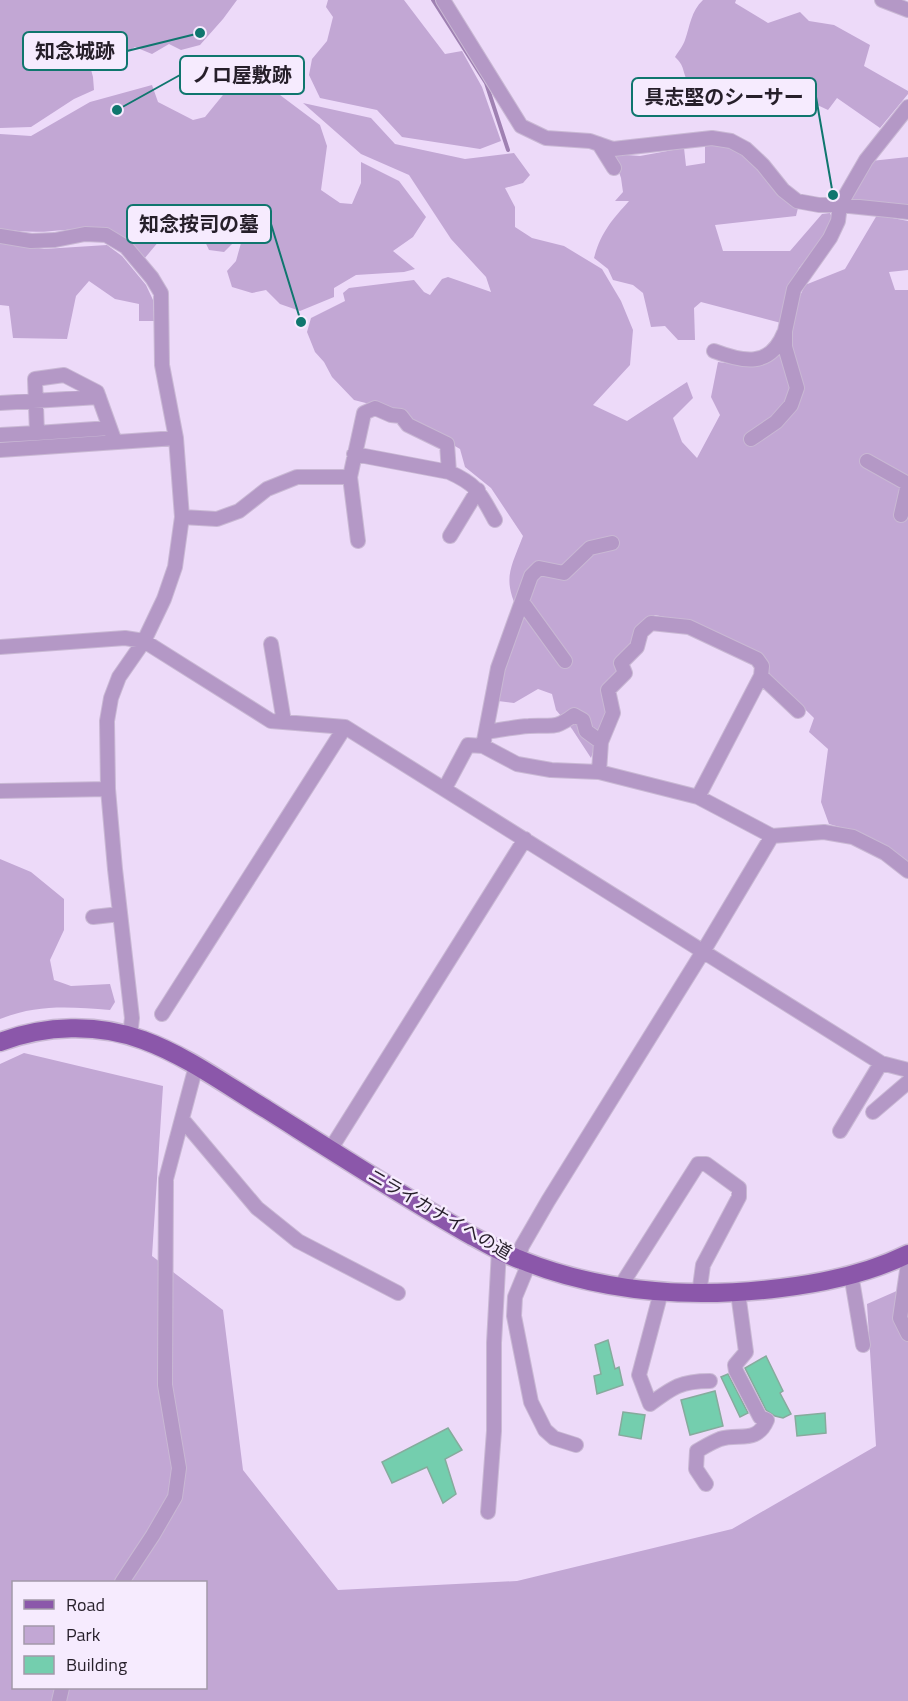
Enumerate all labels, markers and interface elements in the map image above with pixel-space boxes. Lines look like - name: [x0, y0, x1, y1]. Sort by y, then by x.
- callout: 知念城跡: [23, 32, 127, 70]
- text: 知念城跡: [35, 35, 115, 66]
- callout: ノロ屋敷跡: [180, 56, 304, 94]
- text: ノロ屋敷跡: [192, 59, 292, 90]
- callout: 具志堅のシーサー: [632, 78, 816, 116]
- text: 具志堅のシーサー: [644, 81, 804, 112]
- callout: 知念按司の墓: [127, 205, 271, 243]
- text: 知念按司の墓: [139, 208, 259, 239]
- street label: ニライカナイへの道: [363, 1161, 517, 1266]
- legend: [12, 1581, 207, 1689]
- text: Road: [66, 1591, 105, 1618]
- text: Park: [66, 1621, 101, 1648]
- text: Building: [66, 1651, 127, 1678]

